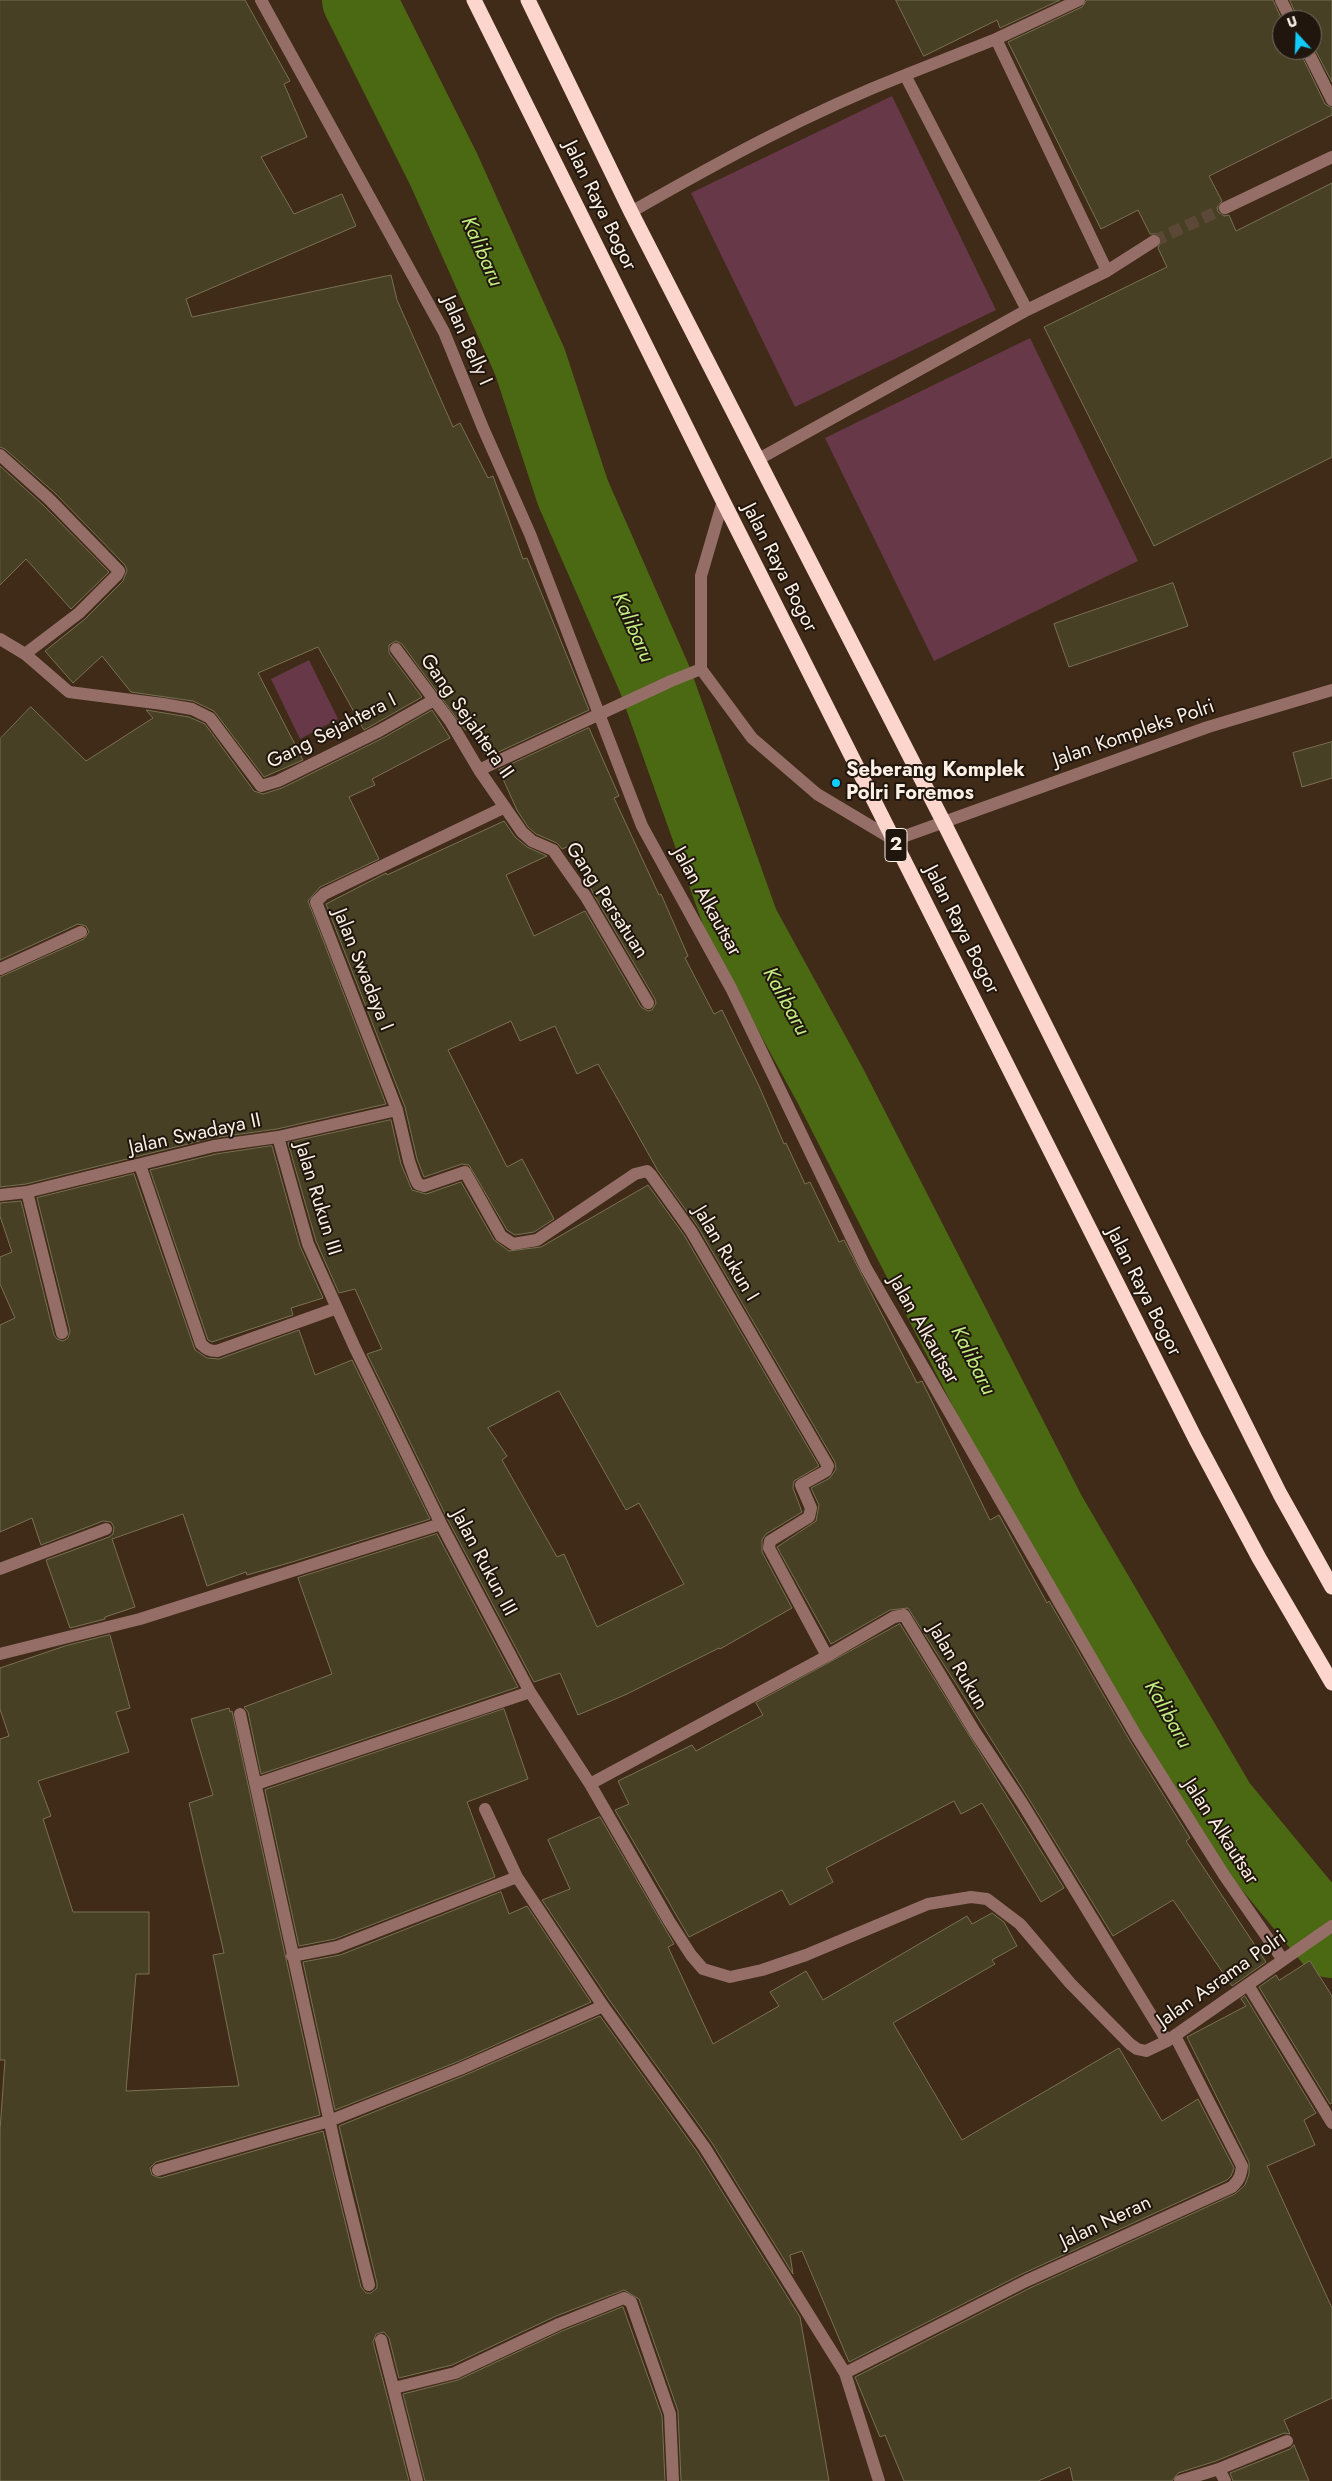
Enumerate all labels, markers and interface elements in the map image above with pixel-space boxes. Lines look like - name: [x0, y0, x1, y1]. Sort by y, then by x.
- north arrow: [1272, 10, 1322, 60]
- text: U: [1284, 11, 1300, 33]
- street label: Jalan Raya Bogor: [557, 137, 641, 275]
- water label: Kalibaru: [454, 213, 508, 291]
- street label: Jalan Belly I: [436, 292, 496, 390]
- street label: Jalan Raya Bogor: [736, 499, 822, 637]
- water label: Kalibaru: [605, 589, 659, 667]
- street label: Gang Sejahtera II: [414, 650, 518, 784]
- street label: Gang Sejahtera I: [263, 689, 401, 775]
- street label: Jalan Kompleks Polri: [1050, 695, 1218, 773]
- place label: Seberang Komplek Polri Foremos: [846, 759, 1025, 806]
- marker: Seberang Komplek Polri Foremos: [830, 777, 842, 789]
- road number: 2: [885, 828, 907, 862]
- street label: Gang Persatuan: [560, 838, 652, 964]
- street label: Jalan Alkautsar: [666, 843, 746, 961]
- street label: Jalan Raya Bogor: [918, 861, 1004, 999]
- street label: Jalan Swadaya I: [327, 905, 397, 1035]
- water label: Kalibaru: [756, 964, 814, 1040]
- street label: Jalan Swadaya II: [127, 1109, 263, 1161]
- street label: Jalan Rukun III: [288, 1139, 346, 1259]
- street label: Jalan Rukun I: [687, 1202, 763, 1306]
- street label: Jalan Raya Bogor: [1100, 1223, 1186, 1361]
- street label: Jalan Alkautsar: [882, 1272, 964, 1388]
- water label: Kalibaru: [944, 1322, 1000, 1400]
- street label: Jalan Rukun III: [445, 1506, 521, 1620]
- street label: Jalan Rukun: [922, 1619, 992, 1715]
- water label: Kalibaru: [1138, 1677, 1196, 1753]
- street label: Jalan Alkautsar: [1177, 1775, 1263, 1889]
- street label: Jalan Asrama Polri: [1153, 1927, 1291, 2033]
- street label: Jalan Neran: [1057, 2191, 1155, 2255]

